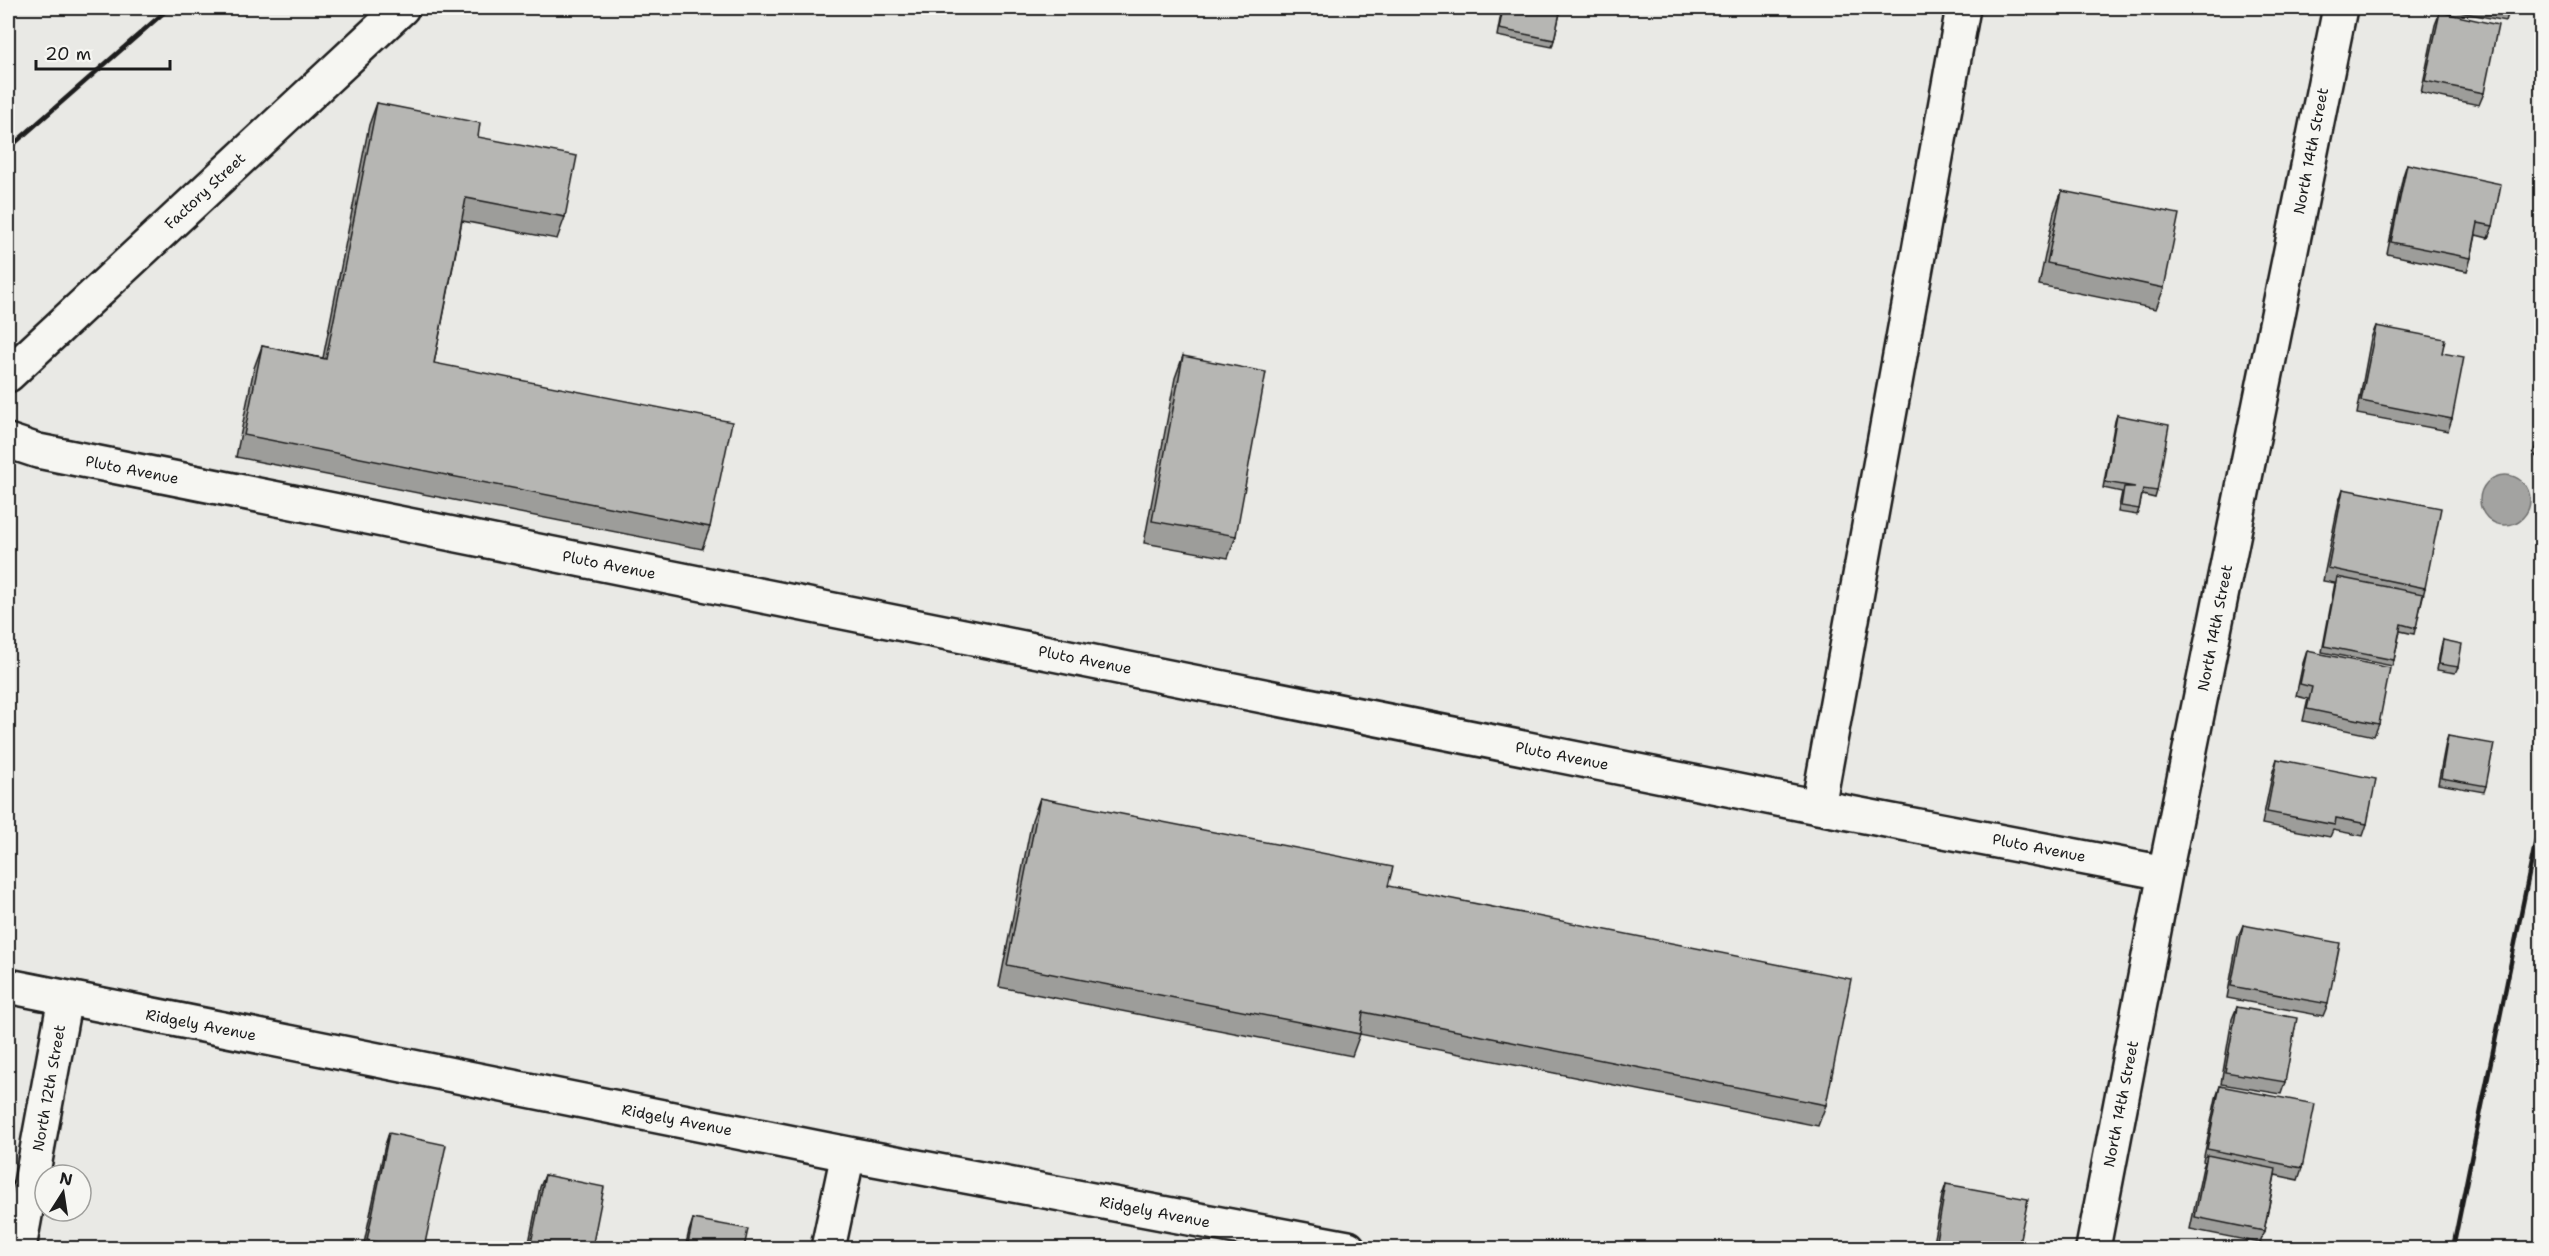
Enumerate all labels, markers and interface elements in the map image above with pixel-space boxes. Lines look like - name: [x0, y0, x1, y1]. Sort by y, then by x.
- scale bar: [36, 33, 170, 71]
- text: 20 m: [45, 42, 91, 66]
- street label: North 14th Street: [2289, 86, 2333, 216]
- street label: Factory Street: [160, 148, 250, 234]
- street label: Pluto Avenue: [84, 451, 180, 489]
- street label: Pluto Avenue: [561, 546, 657, 584]
- street label: North 14th Street: [2193, 563, 2237, 693]
- street label: Pluto Avenue: [1037, 641, 1133, 679]
- street label: Pluto Avenue: [1514, 737, 1610, 775]
- street label: Pluto Avenue: [1991, 829, 2087, 867]
- street label: Ridgely Avenue: [144, 1004, 258, 1046]
- street label: North 12th Street: [28, 1023, 70, 1153]
- street label: North 14th Street: [2099, 1039, 2143, 1169]
- street label: Ridgely Avenue: [620, 1099, 734, 1141]
- north arrow: [33, 1163, 93, 1223]
- text: N: [58, 1167, 74, 1190]
- street label: Ridgely Avenue: [1098, 1191, 1212, 1233]

